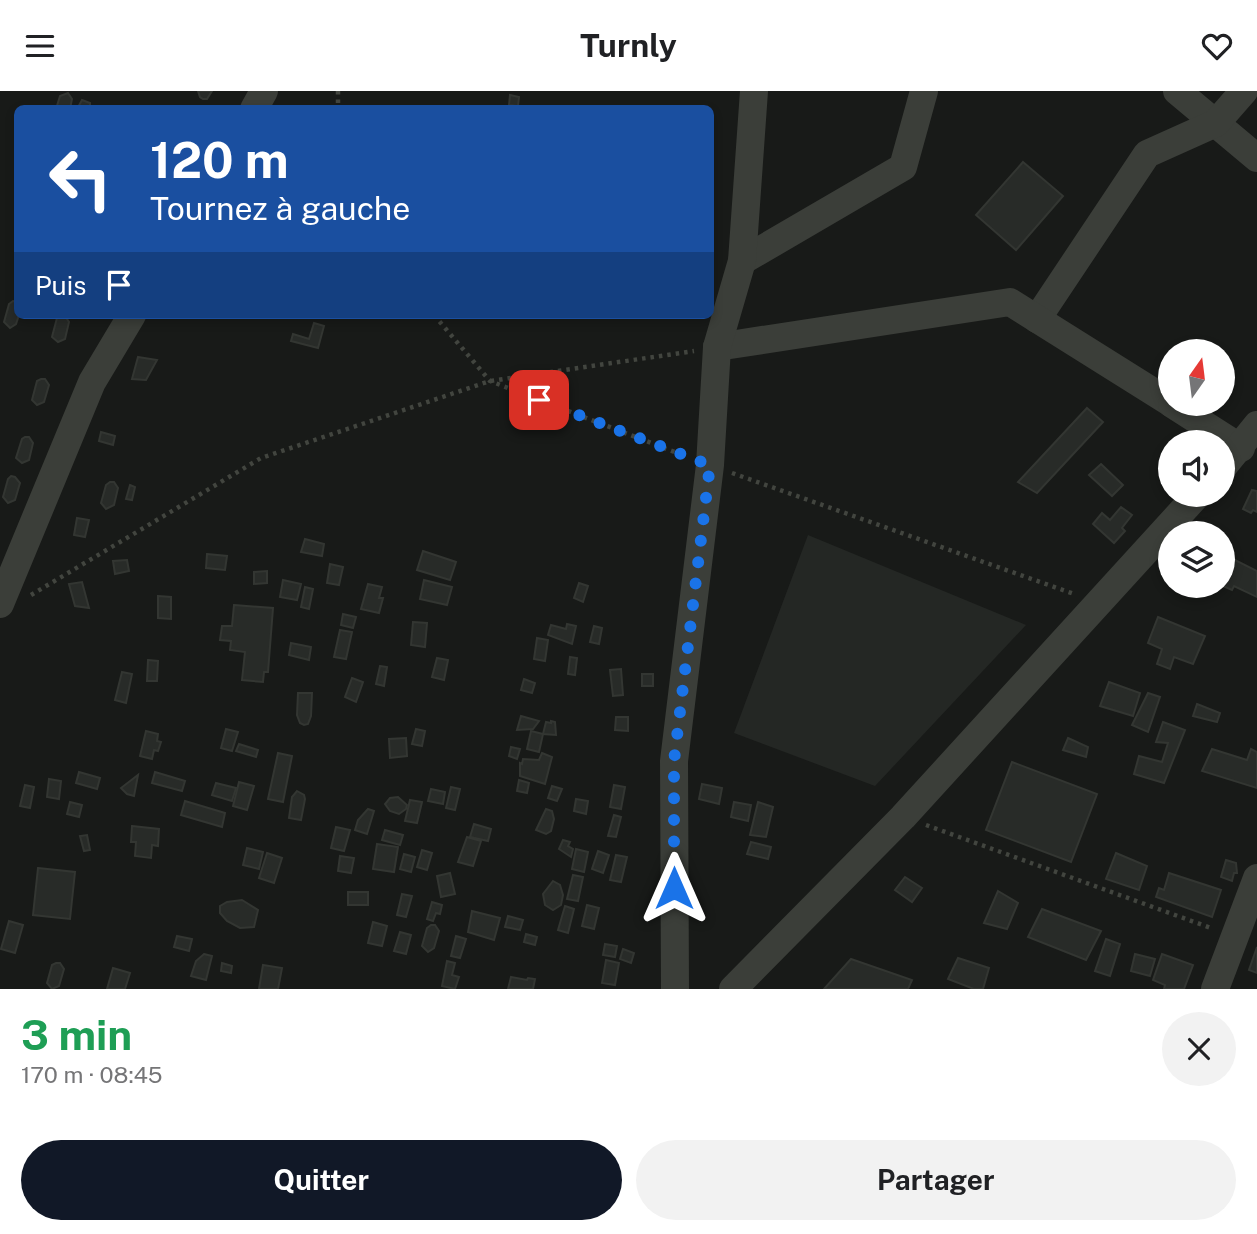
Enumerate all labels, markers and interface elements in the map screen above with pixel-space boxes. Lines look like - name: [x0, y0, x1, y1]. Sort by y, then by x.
- icon: menu: [21, 27, 59, 65]
- text: Turnly: [580, 27, 677, 64]
- icon: heart: [1198, 27, 1236, 65]
- text: 120 m: [150, 131, 289, 189]
- icon: left: [35, 133, 126, 224]
- text: Tournez à gauche: [150, 190, 410, 227]
- icon: arrive: [100, 266, 138, 304]
- text: Puis: [35, 270, 86, 301]
- north arrow: [1158, 339, 1236, 417]
- map controls: [1158, 339, 1235, 598]
- pin: [509, 370, 569, 430]
- icon: arrive: [520, 381, 558, 419]
- button: sound: [1158, 430, 1235, 507]
- button: layers: [1158, 521, 1235, 598]
- position arrow: [637, 851, 711, 925]
- text: 3 min: [21, 1010, 132, 1059]
- button: close: [1162, 1012, 1236, 1086]
- text: 170 m · 08:45: [21, 1061, 162, 1088]
- button: Quitter: [21, 1140, 622, 1220]
- button: Partager: [636, 1140, 1236, 1220]

